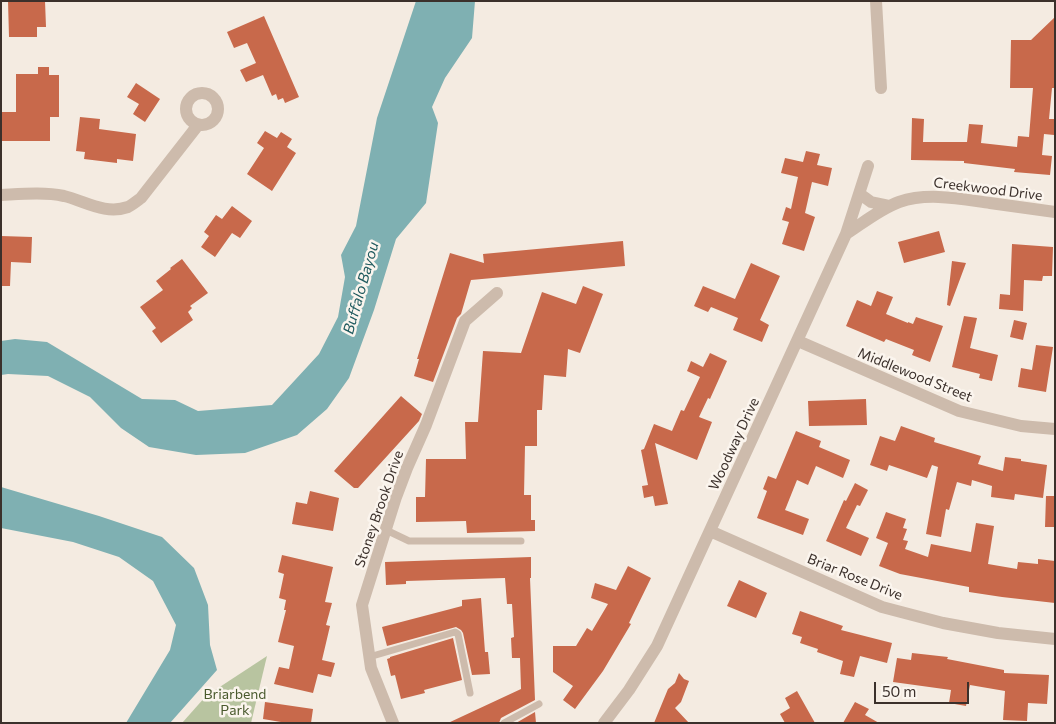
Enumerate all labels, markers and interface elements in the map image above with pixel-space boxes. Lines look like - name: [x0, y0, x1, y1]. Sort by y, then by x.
- street label: Creekwood Drive: [933, 174, 1043, 204]
- water label: Buffalo Bayou: [339, 240, 383, 336]
- street label: Middlewood Street: [855, 344, 975, 406]
- street label: Woodway Drive: [705, 395, 763, 493]
- street label: Stoney Brook Drive: [351, 448, 407, 570]
- street label: Briar Rose Drive: [805, 550, 905, 604]
- scale bar: [876, 672, 971, 704]
- text: 50 m: [882, 682, 916, 700]
- park label: Briarbend Park: [204, 686, 266, 719]

